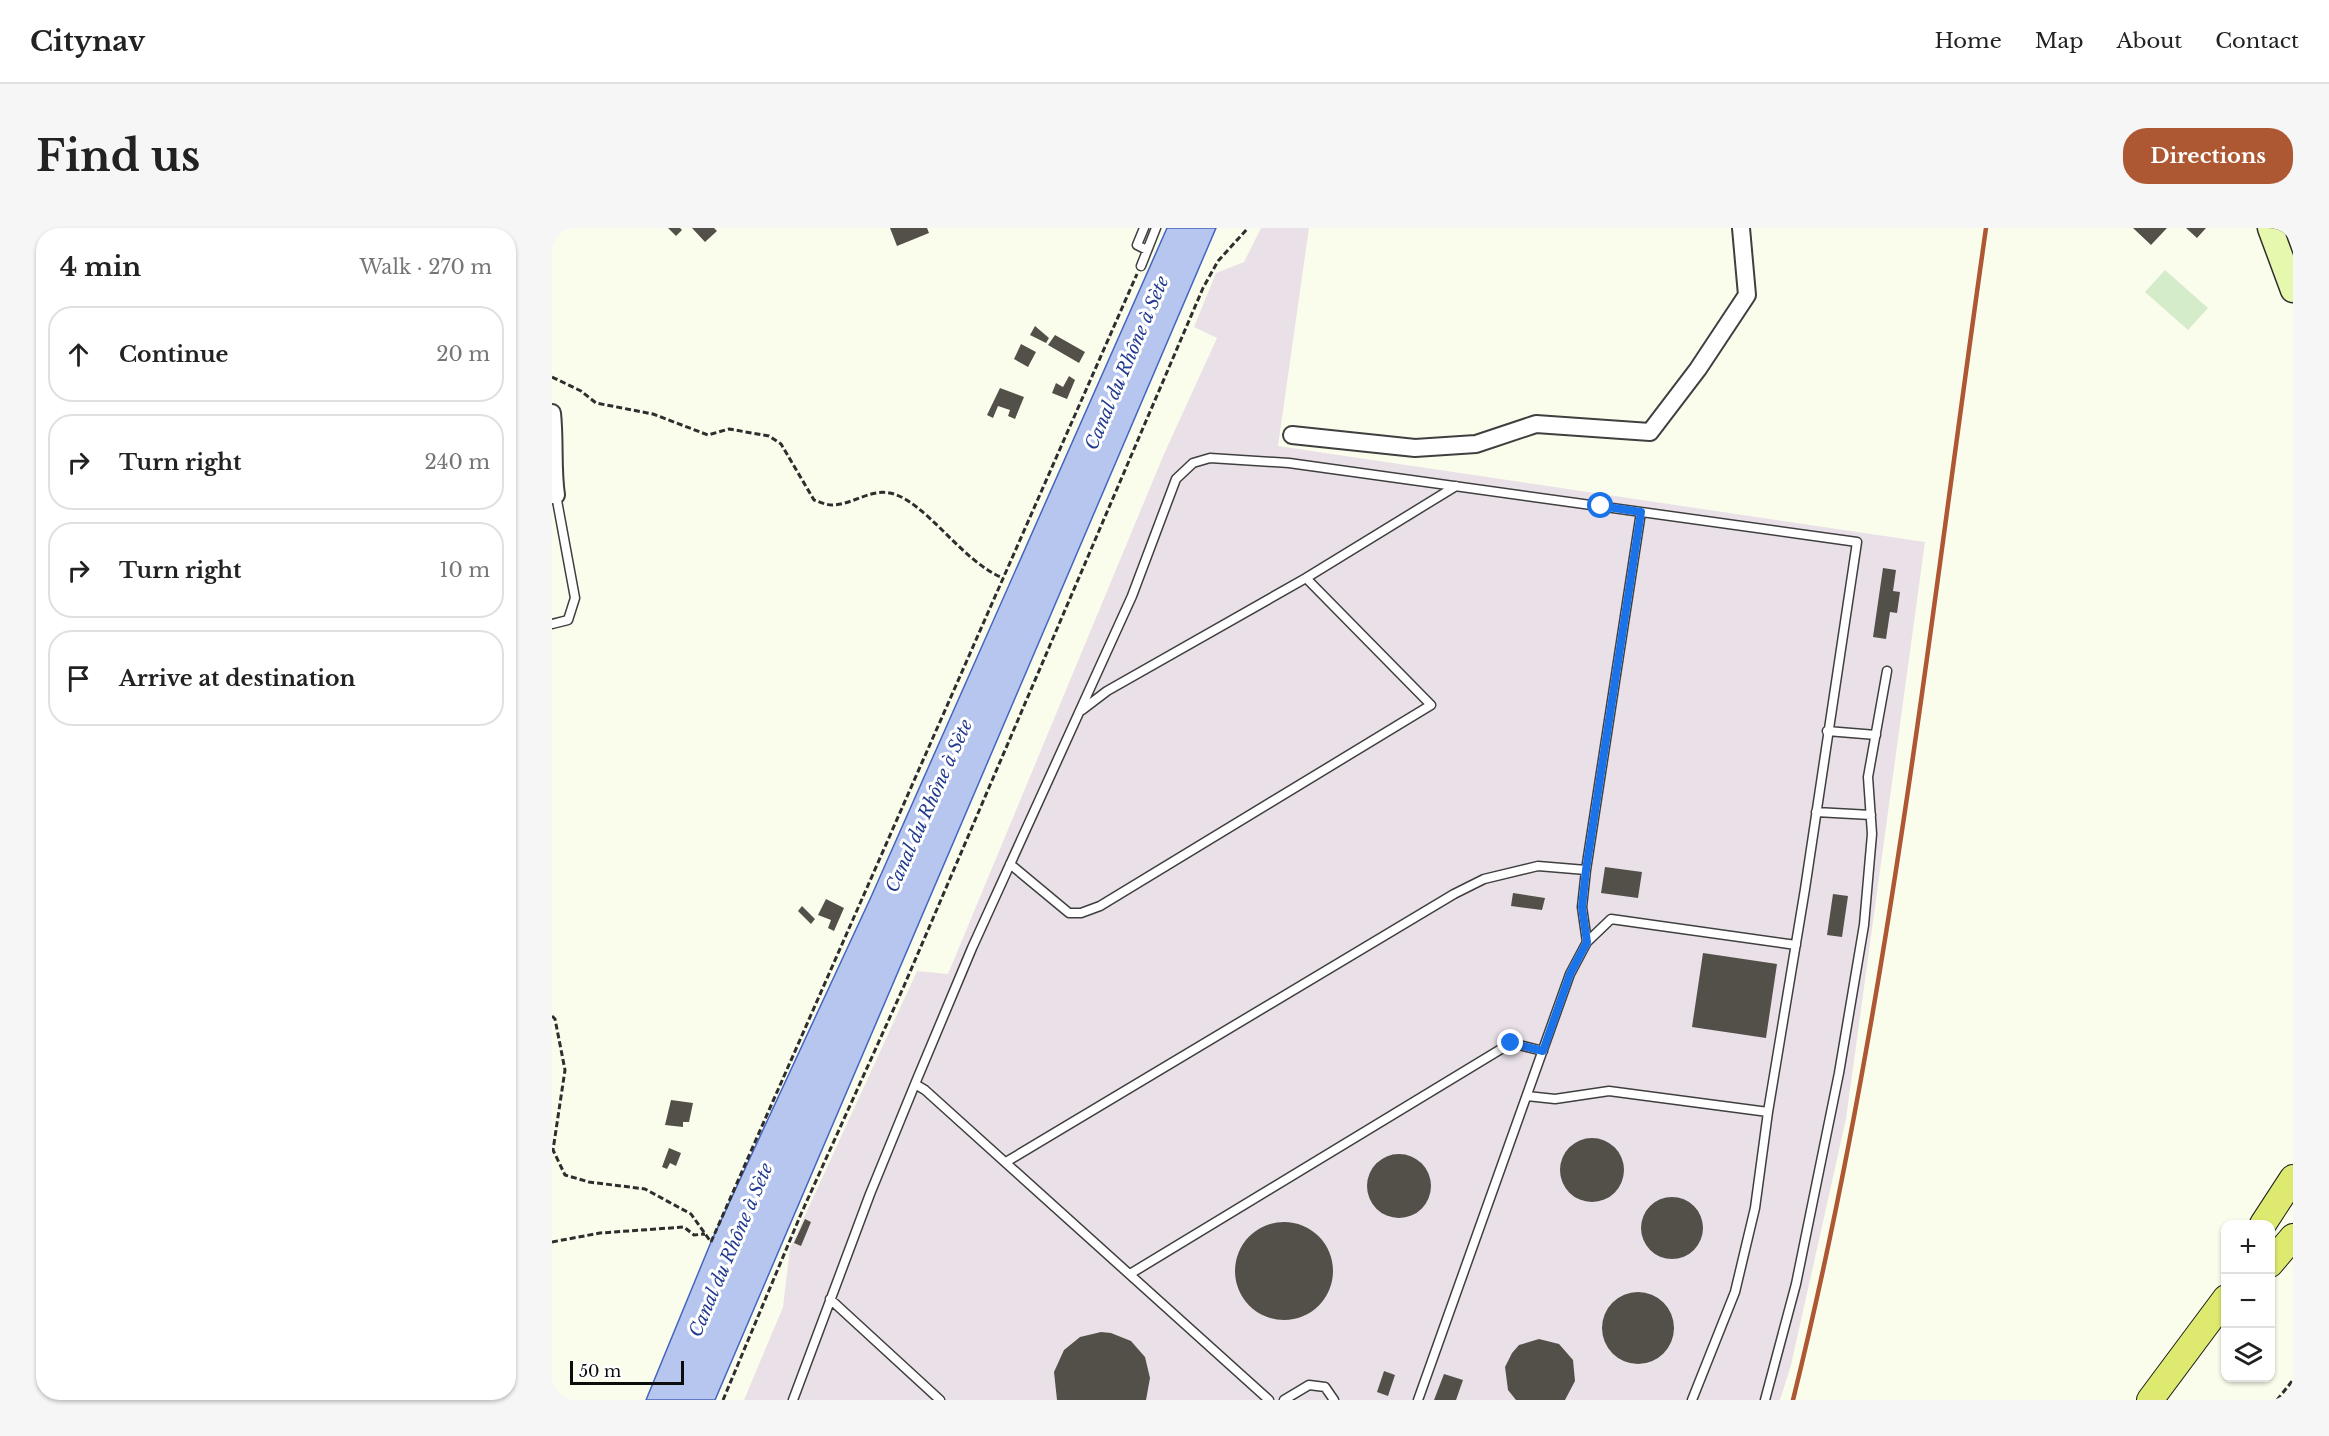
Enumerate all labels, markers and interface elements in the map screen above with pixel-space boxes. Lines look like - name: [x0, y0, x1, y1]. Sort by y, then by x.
- text: Citynav: [30, 24, 145, 59]
- text: Home: [1935, 28, 2002, 54]
- text: Map: [2035, 28, 2083, 54]
- text: About: [2116, 28, 2182, 54]
- text: Contact: [2215, 28, 2299, 54]
- button: Directions: [2123, 128, 2293, 184]
- text: Find us: [36, 130, 200, 182]
- text: 4 min: [60, 251, 141, 283]
- text: Walk · 270 m: [360, 255, 492, 279]
- water label: Canal du Rhône à Sète: [1080, 273, 1174, 453]
- icon: ahead: [62, 338, 95, 371]
- text: Continue: [119, 341, 228, 368]
- text: 20 m: [436, 342, 490, 366]
- icon: right: [62, 446, 95, 479]
- text: Turn right: [119, 449, 241, 476]
- text: 240 m: [425, 450, 490, 474]
- route start: [1587, 492, 1613, 518]
- icon: right: [62, 554, 95, 587]
- text: Turn right: [119, 557, 241, 584]
- text: 10 m: [440, 558, 490, 582]
- icon: arrive: [62, 662, 95, 695]
- text: Arrive at destination: [119, 665, 356, 692]
- water label: Canal du Rhône à Sète: [881, 716, 977, 896]
- route end: [1497, 1029, 1523, 1055]
- water label: Canal du Rhône à Sète: [684, 1160, 778, 1340]
- map controls: [2221, 1220, 2275, 1382]
- button: +: [2221, 1220, 2275, 1274]
- button: −: [2221, 1274, 2275, 1328]
- button: layers: [2221, 1328, 2275, 1382]
- scale bar: [570, 1358, 684, 1386]
- text: 50 m: [579, 1361, 621, 1381]

